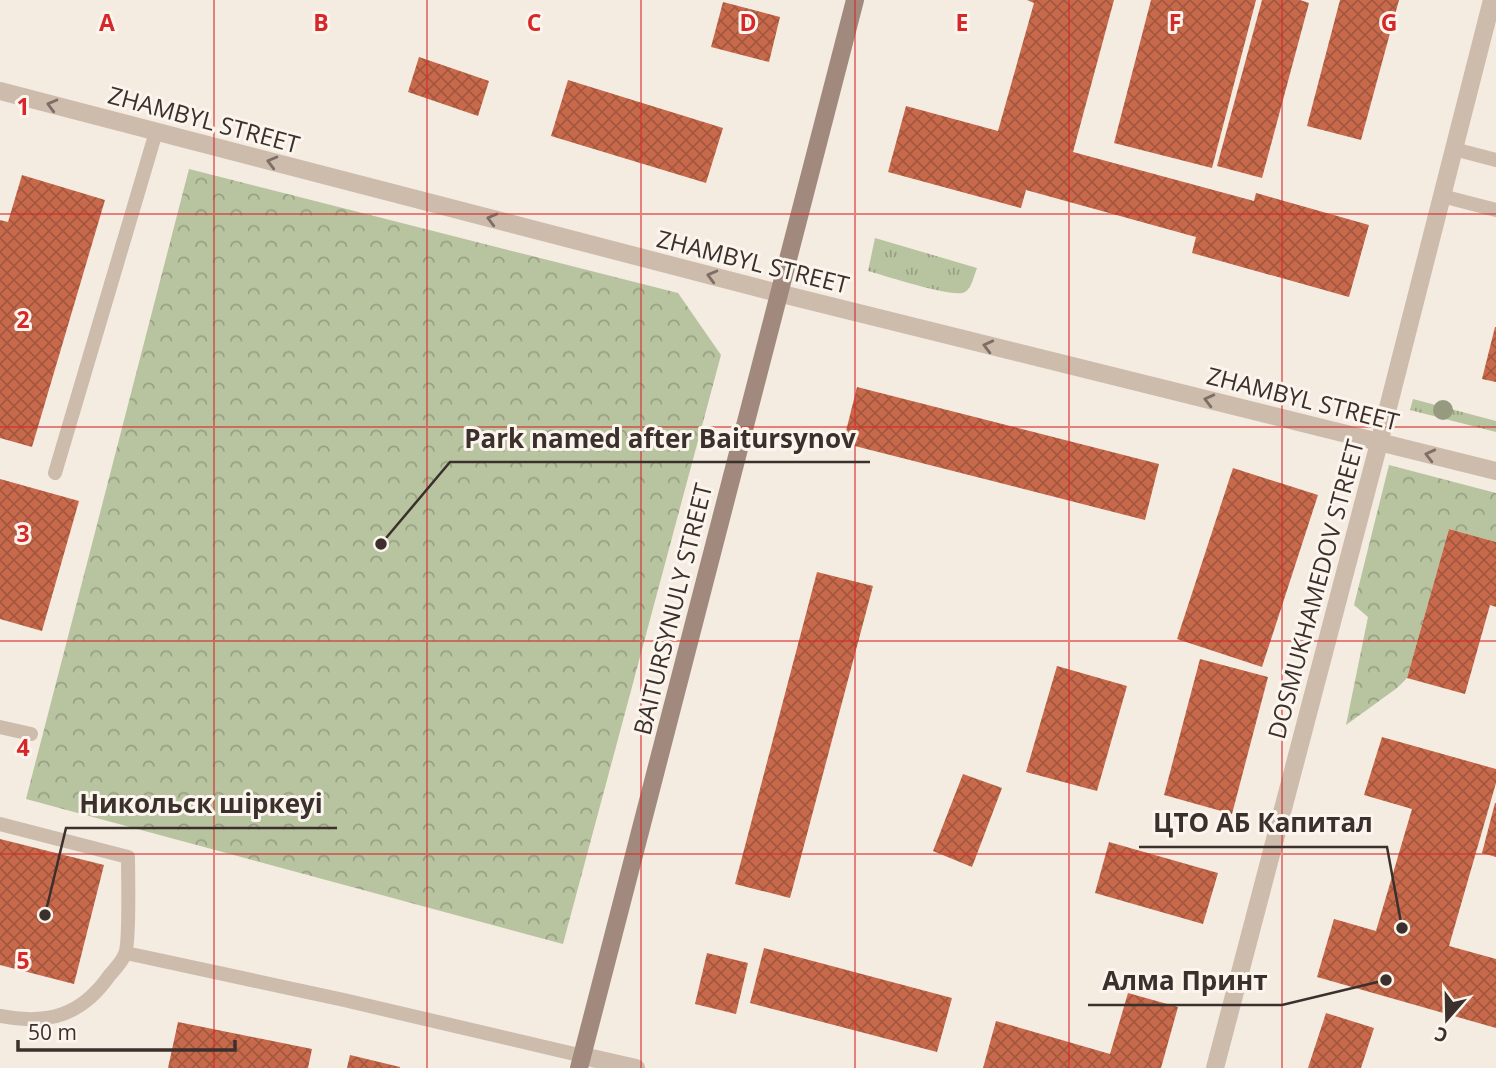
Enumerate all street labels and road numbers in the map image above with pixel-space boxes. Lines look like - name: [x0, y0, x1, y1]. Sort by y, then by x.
- street label: ZHAMBYL STREET: [105, 78, 303, 160]
- street label: ZHAMBYL STREET: [653, 221, 853, 301]
- street label: ZHAMBYL STREET: [1203, 358, 1403, 438]
- street label: DOSMUKHAMEDOV STREET: [1259, 436, 1371, 742]
- street label: BAITURSYNULY STREET: [625, 480, 719, 738]

